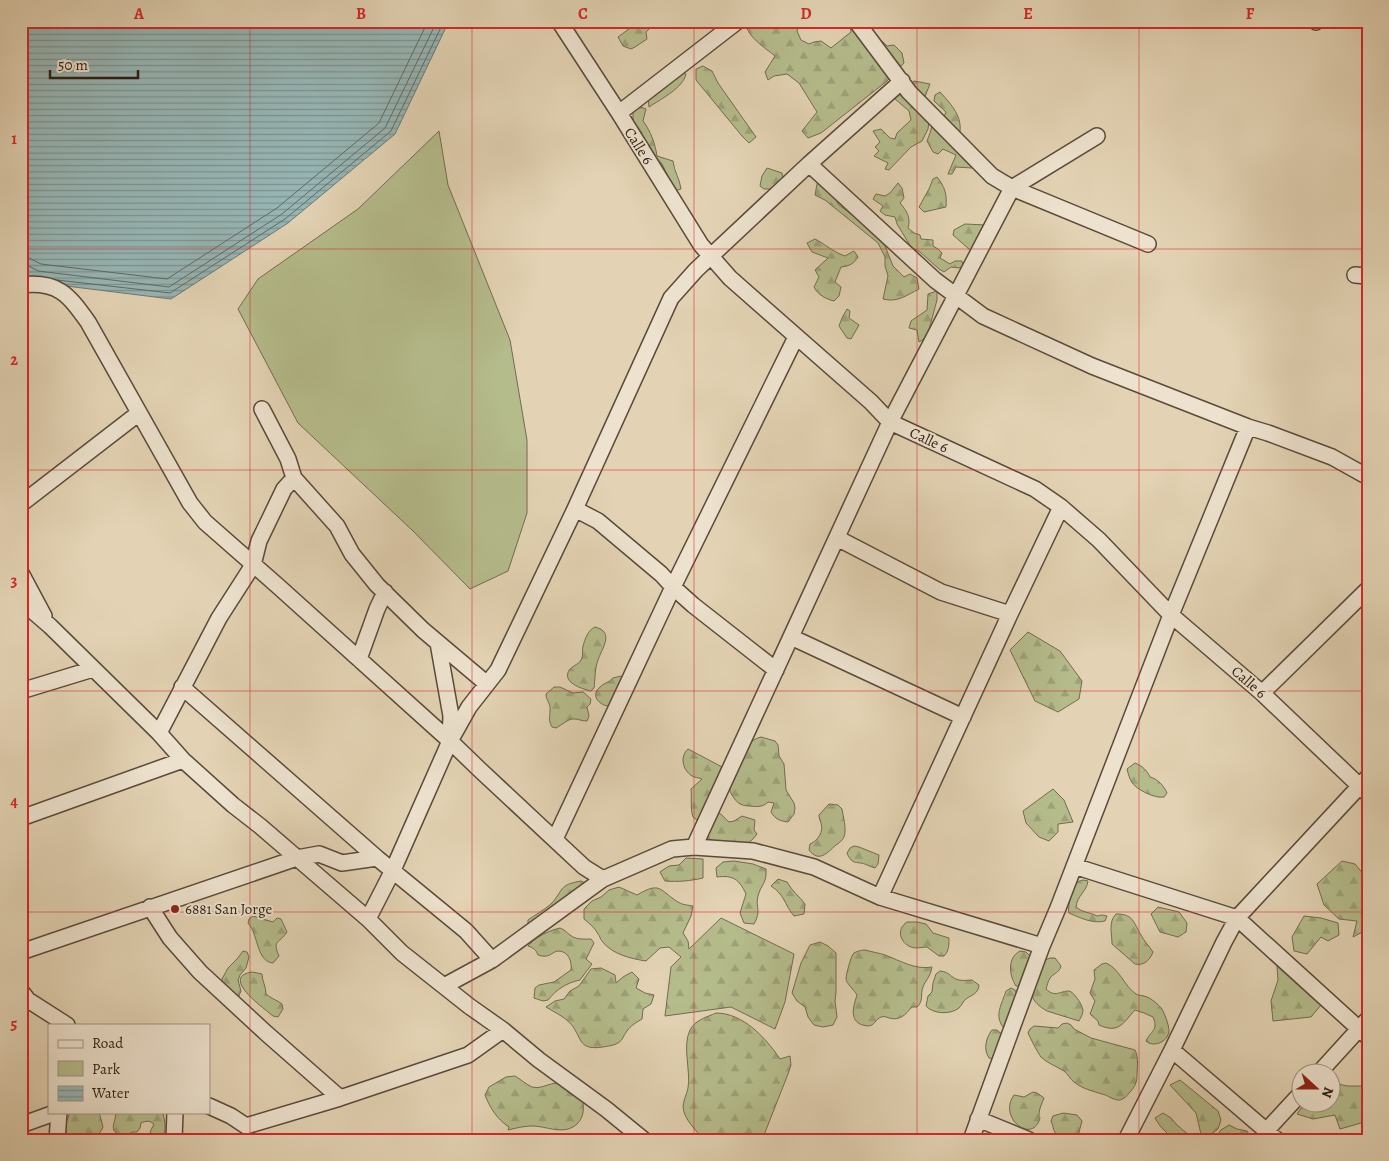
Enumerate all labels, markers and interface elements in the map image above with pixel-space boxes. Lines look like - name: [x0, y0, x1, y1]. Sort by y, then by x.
- text: A: [133, 3, 145, 25]
- text: B: [356, 3, 366, 25]
- text: C: [578, 3, 588, 25]
- text: D: [800, 3, 812, 25]
- text: E: [1023, 3, 1033, 25]
- text: F: [1246, 3, 1255, 25]
- scale bar: [50, 48, 138, 80]
- text: 50 m: [58, 55, 88, 75]
- street label: Calle 6: [620, 124, 658, 168]
- text: 1: [11, 128, 17, 150]
- text: 2: [10, 349, 18, 371]
- street label: Calle 6: [906, 422, 952, 458]
- text: 3: [11, 570, 18, 592]
- street label: Calle 6: [1227, 661, 1271, 703]
- text: 4: [10, 791, 18, 813]
- place label: 6881 San Jorge: [185, 899, 272, 919]
- marker: 6881 San Jorge: [169, 903, 181, 915]
- text: 5: [11, 1013, 18, 1035]
- legend: [48, 1024, 210, 1114]
- text: Road: [92, 1033, 124, 1053]
- text: Park: [92, 1059, 121, 1079]
- north arrow: [1292, 1064, 1342, 1114]
- text: Water: [91, 1083, 129, 1103]
- text: N: [1317, 1084, 1338, 1101]

